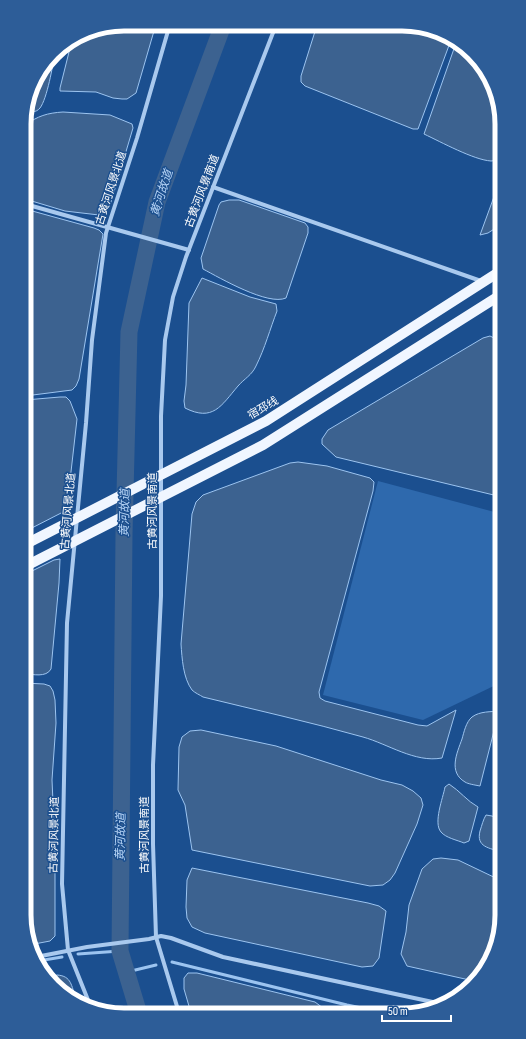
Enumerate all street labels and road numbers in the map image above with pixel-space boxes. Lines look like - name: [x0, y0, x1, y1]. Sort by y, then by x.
- street label: 古黄河风景北道: [93, 149, 129, 227]
- street label: 古黄河风景南道: [182, 153, 222, 229]
- street label: 宿邳线: [245, 394, 281, 422]
- street label: 古黄河风景北道: [58, 472, 78, 550]
- street label: 古黄河风景南道: [146, 473, 159, 550]
- street label: 古黄河风景北道: [47, 796, 61, 874]
- street label: 古黄河风景南道: [138, 797, 151, 874]

